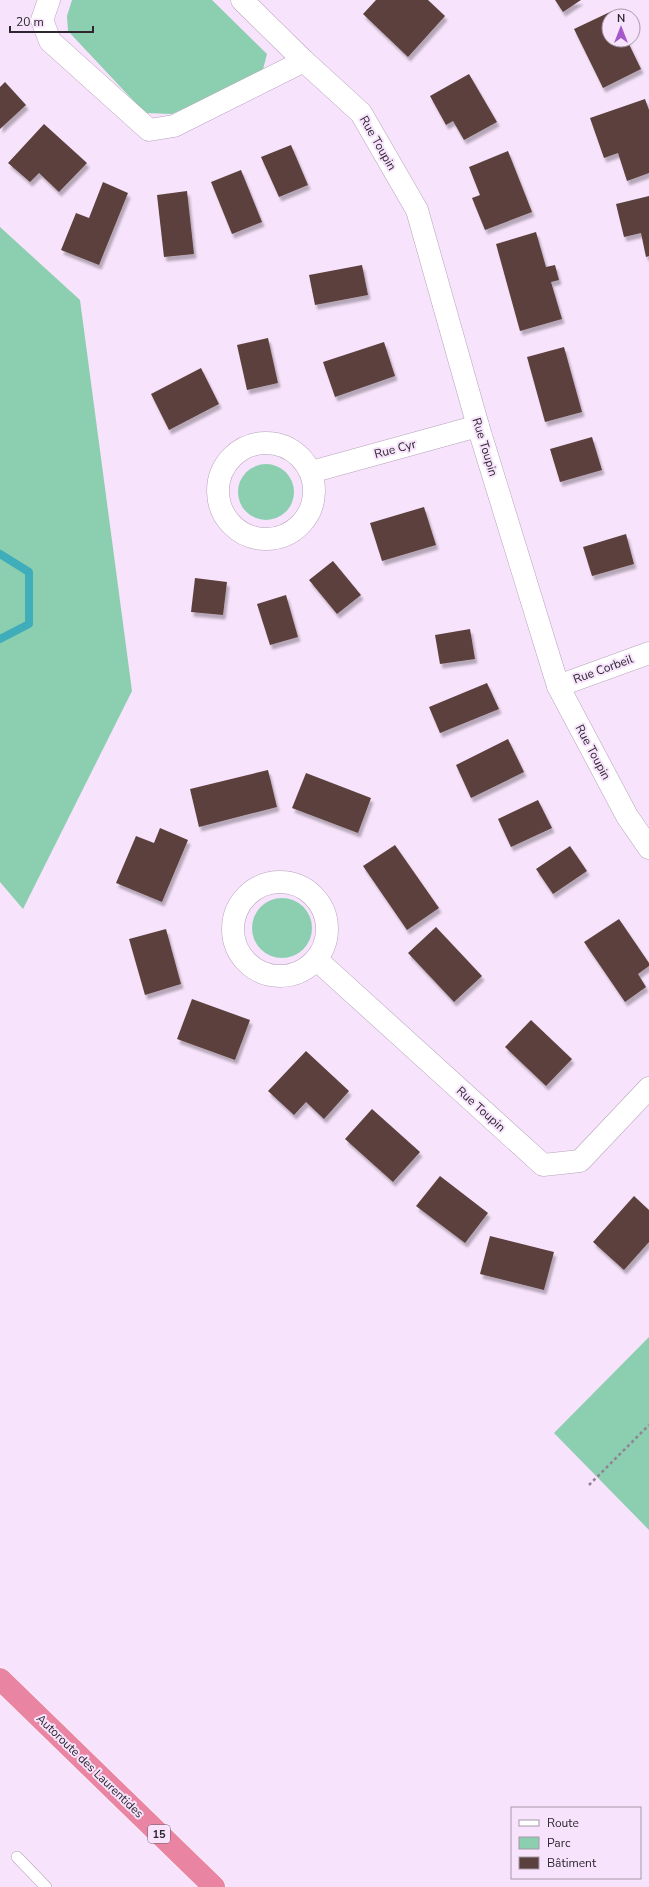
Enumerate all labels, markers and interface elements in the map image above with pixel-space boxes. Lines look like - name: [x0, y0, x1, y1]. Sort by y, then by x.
- scale bar: [10, 8, 93, 34]
- north arrow: [601, 8, 641, 48]
- text: N: [617, 11, 625, 26]
- text: 20 m: [16, 14, 44, 30]
- street label: Rue Toupin: [356, 113, 400, 173]
- street label: Rue Toupin: [468, 416, 502, 478]
- street label: Rue Cyr: [372, 436, 418, 462]
- street label: Rue Corbeil: [571, 651, 636, 687]
- street label: Rue Toupin: [572, 722, 614, 782]
- street label: Rue Toupin: [453, 1083, 509, 1135]
- street label: Autoroute des Laurentides: [33, 1711, 147, 1822]
- legend: [511, 1807, 641, 1879]
- text: Route: [547, 1815, 579, 1831]
- road number: 15: [148, 1825, 170, 1843]
- text: Parc: [547, 1835, 571, 1851]
- text: Bâtiment: [547, 1855, 597, 1871]

